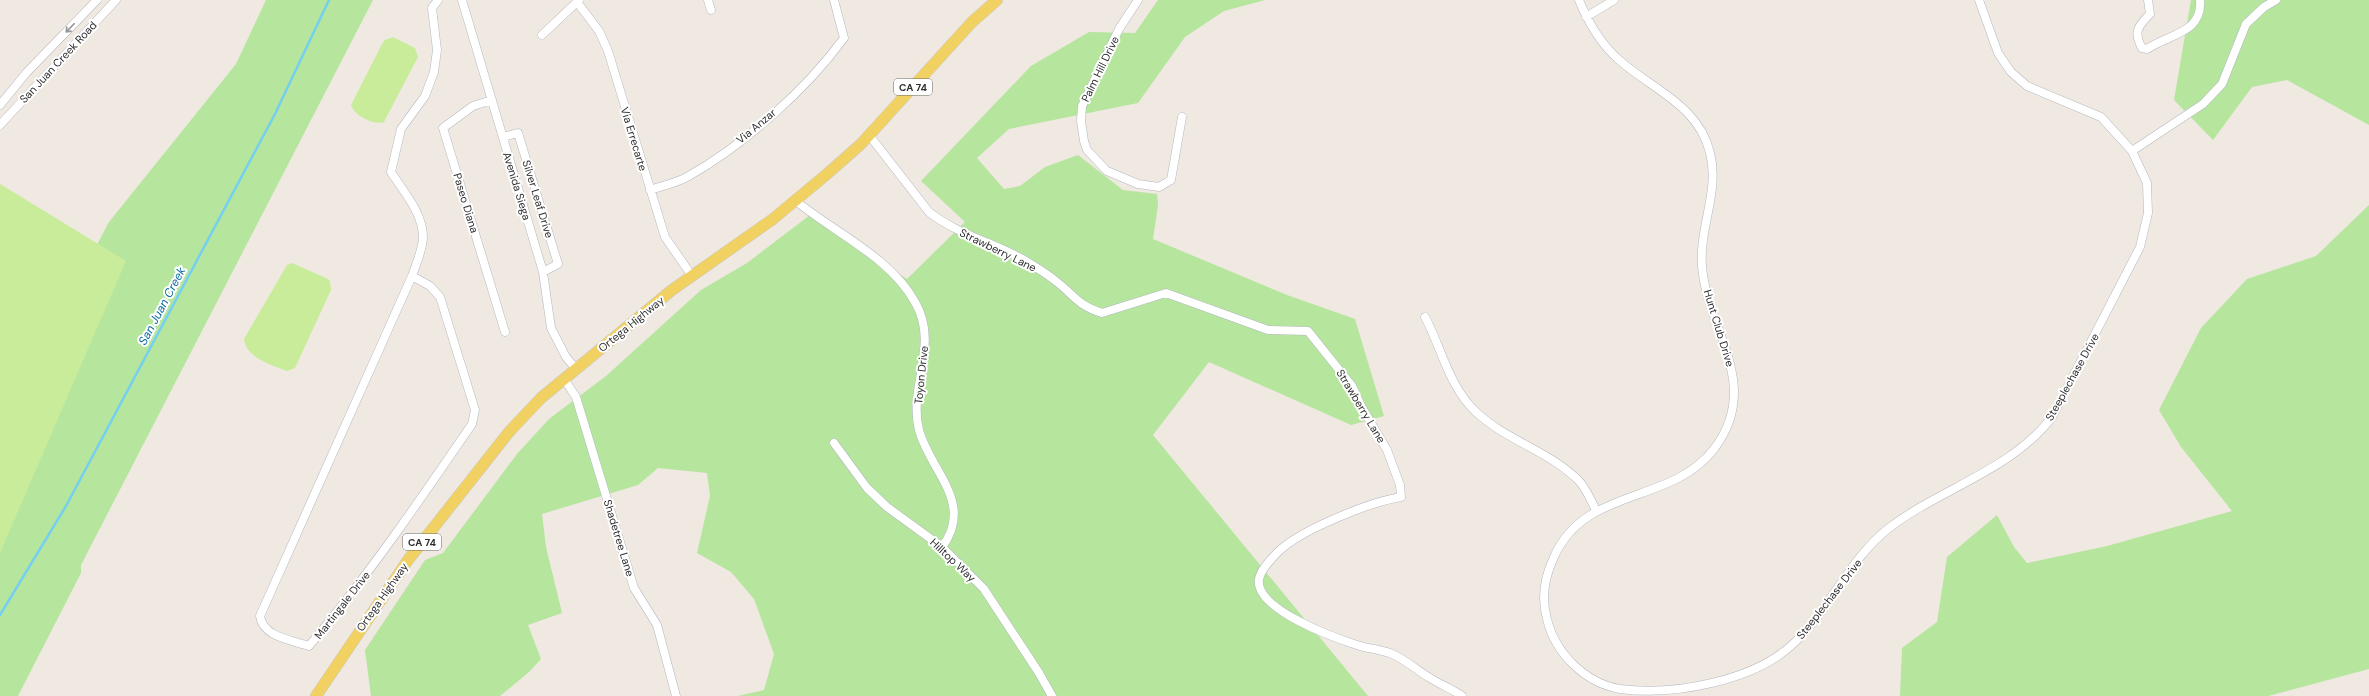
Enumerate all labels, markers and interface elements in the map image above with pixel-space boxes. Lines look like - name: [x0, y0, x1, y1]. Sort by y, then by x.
- street label: San Juan Creek Road: [16, 18, 100, 106]
- one-way arrow: [65, 23, 75, 33]
- street label: Palm Hill Drive: [1078, 34, 1122, 104]
- road number: CA 74: [894, 79, 932, 95]
- street label: Via Errecarte: [618, 105, 650, 173]
- street label: Via Anzar: [733, 105, 779, 147]
- street label: Avenida Siega: [500, 150, 534, 222]
- street label: Silver Leaf Drive: [519, 158, 557, 240]
- street label: Paseo Diana: [450, 171, 482, 235]
- street label: Strawberry Lane: [957, 225, 1039, 275]
- water label: San Juan Creek: [135, 263, 190, 348]
- street label: Hunt Club Drive: [1701, 288, 1737, 368]
- street label: Ortega Highway: [595, 293, 667, 355]
- street label: Steeplechase Drive: [2042, 331, 2102, 423]
- street label: Toyon Drive: [911, 345, 931, 405]
- street label: Strawberry Lane: [1333, 367, 1389, 445]
- street label: Shadetree Lane: [601, 498, 637, 578]
- road number: CA 74: [403, 534, 441, 550]
- street label: Hilltop Way: [927, 535, 979, 585]
- street label: Steeplechase Drive: [1793, 556, 1865, 642]
- street label: Ortega Highway: [353, 560, 411, 634]
- street label: Martingale Drive: [311, 568, 373, 642]

